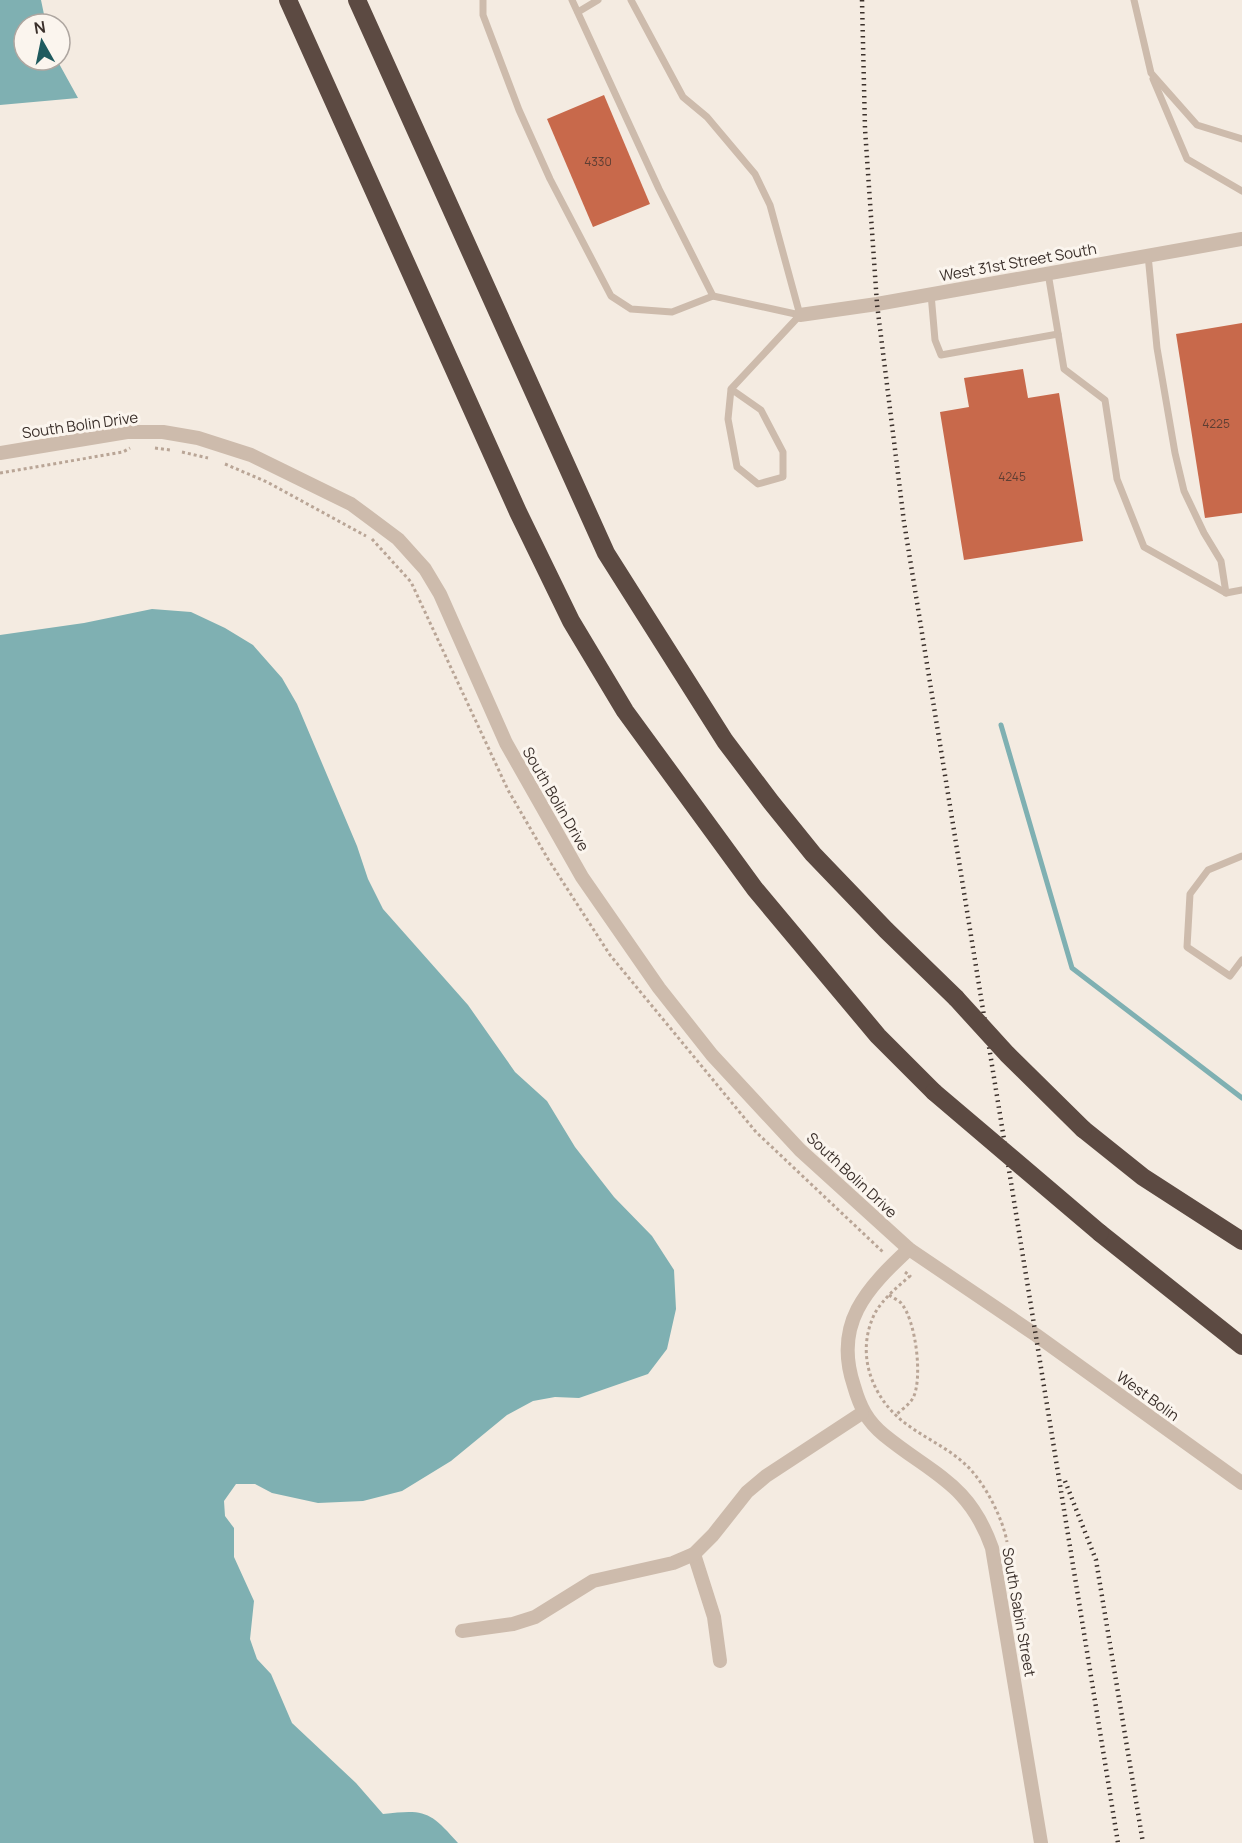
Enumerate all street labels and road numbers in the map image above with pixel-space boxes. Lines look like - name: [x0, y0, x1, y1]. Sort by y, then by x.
- street label: West 31st Street South: [938, 238, 1098, 286]
- street label: South Bolin Drive: [21, 406, 140, 444]
- street label: South Bolin Drive: [518, 743, 594, 855]
- street label: South Bolin Drive: [802, 1127, 902, 1223]
- street label: West Bolin: [1112, 1366, 1184, 1426]
- street label: South Sabin Street: [997, 1546, 1041, 1678]

